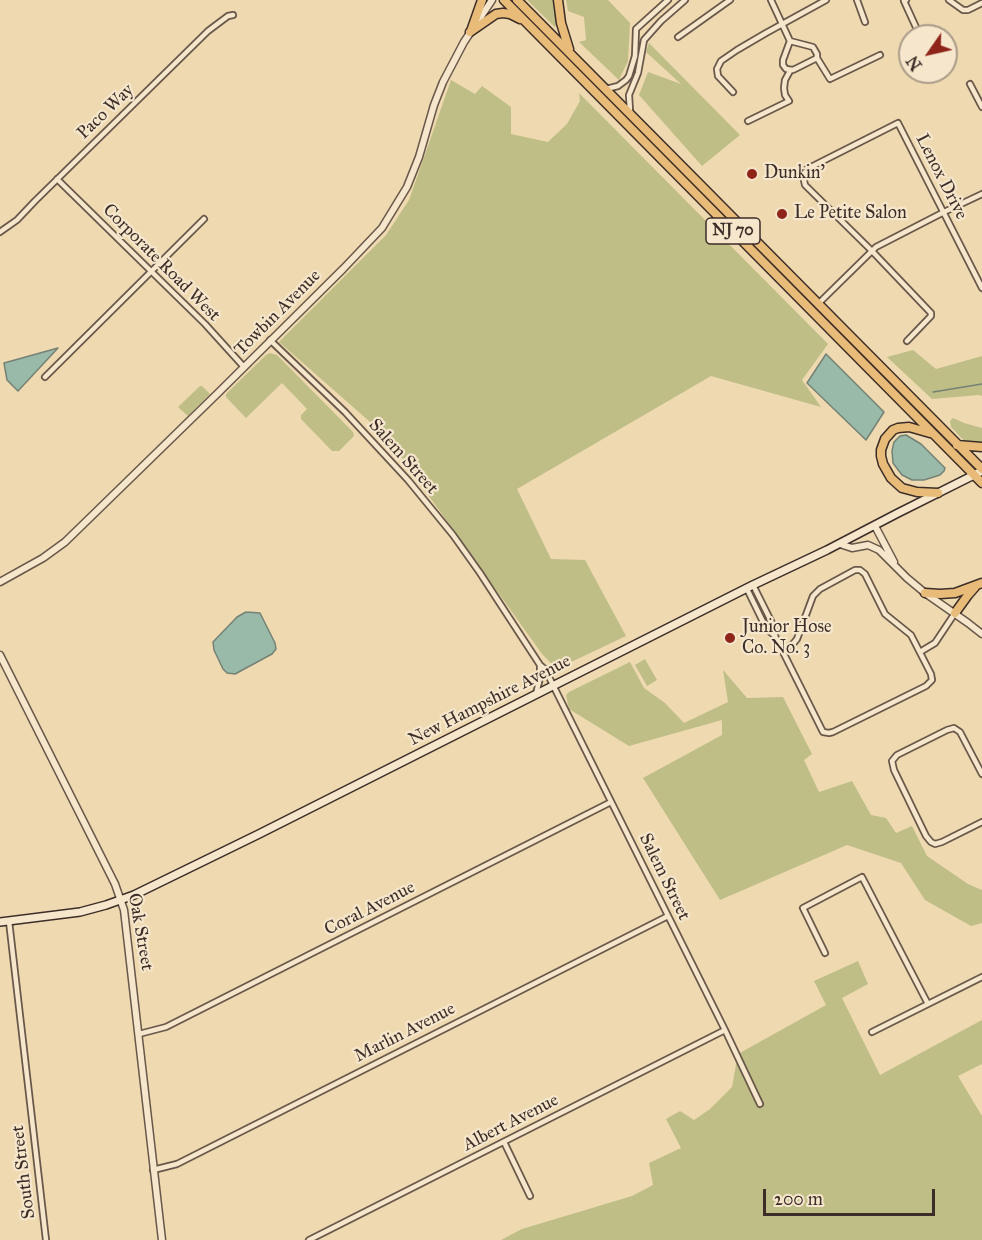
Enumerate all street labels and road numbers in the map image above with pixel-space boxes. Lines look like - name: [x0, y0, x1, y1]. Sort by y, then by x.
- street label: Paco Way: [73, 80, 139, 144]
- street label: Lenox Drive: [910, 131, 972, 223]
- street label: Corporate Road West: [98, 200, 224, 326]
- road number: NJ 70: [706, 218, 760, 244]
- street label: Towbin Avenue: [230, 265, 326, 361]
- street label: Salem Street: [364, 415, 442, 499]
- street label: New Hampshire Avenue: [405, 651, 575, 751]
- street label: Salem Street: [634, 830, 694, 924]
- street label: Coral Avenue: [321, 877, 419, 941]
- street label: Oak Street: [123, 892, 157, 972]
- street label: Marlin Avenue: [351, 998, 459, 1068]
- street label: Albert Avenue: [460, 1090, 562, 1156]
- street label: South Street: [8, 1124, 40, 1220]

